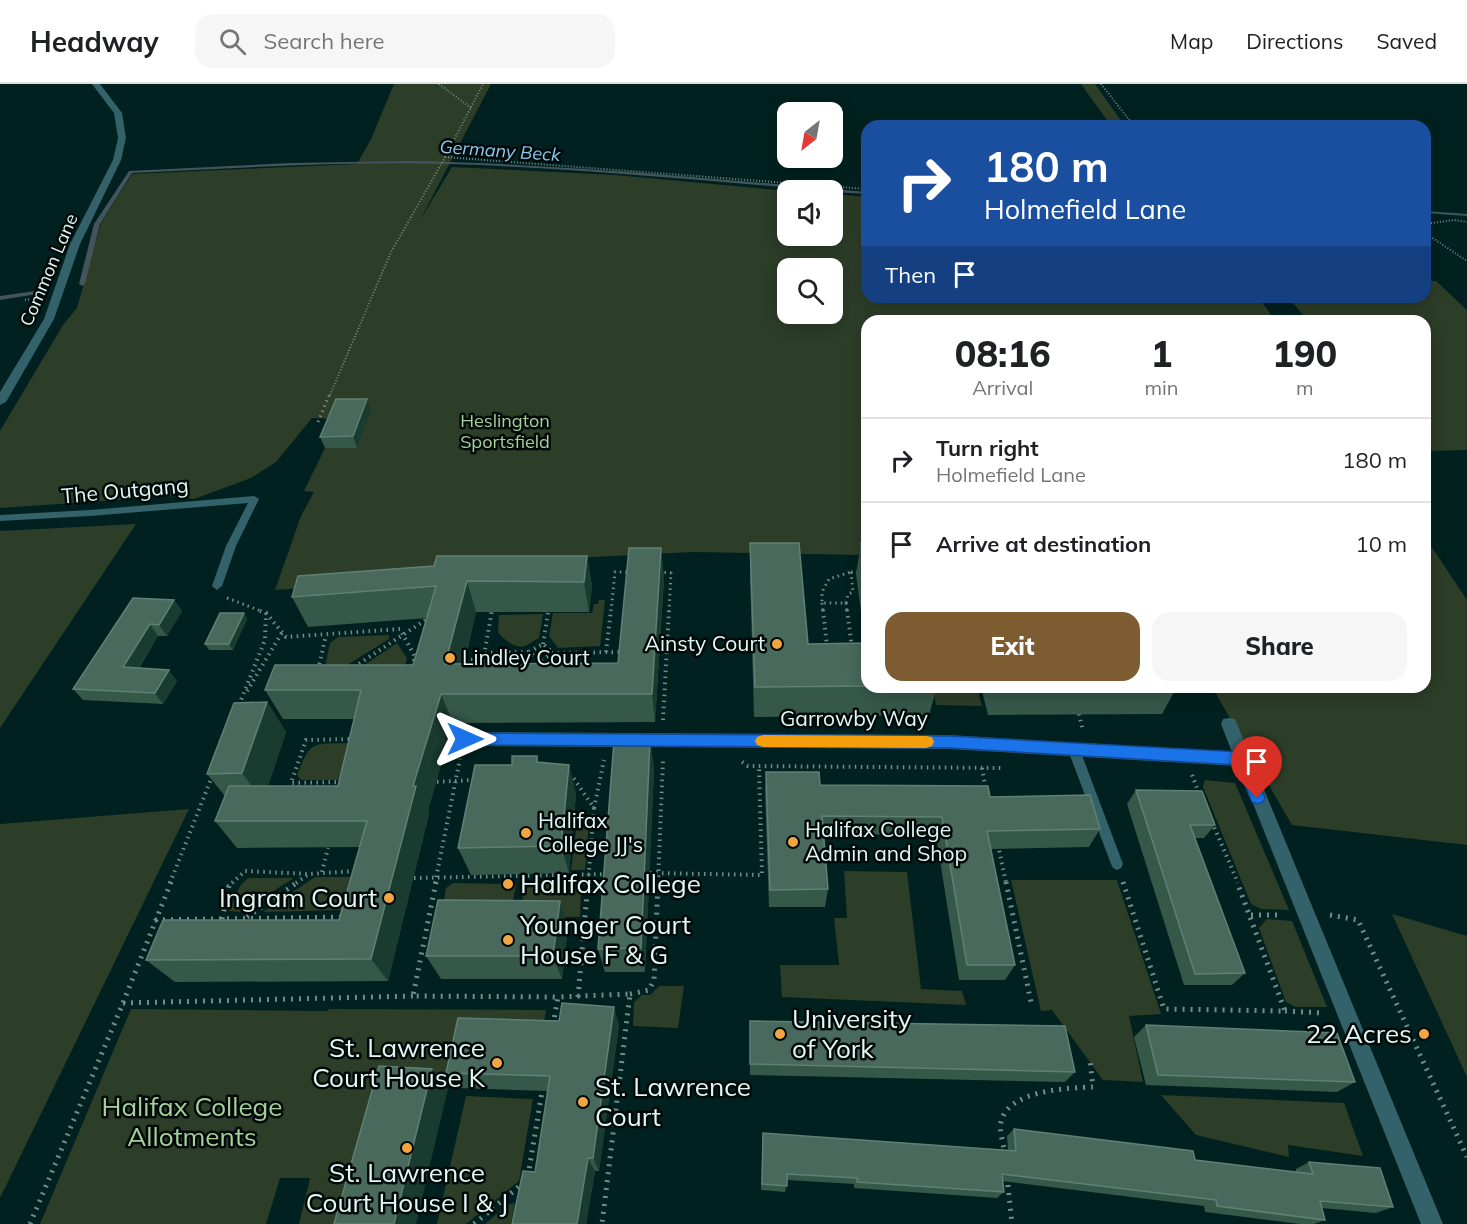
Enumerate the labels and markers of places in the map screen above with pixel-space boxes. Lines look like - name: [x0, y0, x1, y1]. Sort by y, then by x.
- place label: Ainsty Court: [645, 630, 765, 656]
- marker: Ainsty Court: [770, 637, 784, 651]
- place label: Lindley Court: [462, 644, 590, 670]
- marker: Lindley Court: [443, 651, 457, 665]
- pin: [1231, 736, 1282, 798]
- place label: Halifax College JJ's: [538, 807, 643, 857]
- place label: Halifax College Admin and Shop: [805, 816, 967, 866]
- marker: Halifax College JJ's: [519, 826, 533, 840]
- marker: Halifax College Admin and Shop: [786, 835, 800, 849]
- place label: Halifax College: [520, 867, 701, 900]
- marker: Halifax College: [501, 877, 515, 891]
- place label: Ingram Court: [219, 881, 377, 914]
- marker: Ingram Court: [382, 891, 396, 905]
- place label: Younger Court House F & G: [519, 908, 691, 971]
- marker: Younger Court House F & G: [501, 933, 515, 947]
- place label: University of York: [792, 1002, 912, 1065]
- place label: 22 Acres: [1306, 1017, 1412, 1050]
- marker: University of York: [773, 1027, 787, 1041]
- marker: 22 Acres: [1417, 1027, 1431, 1041]
- place label: St. Lawrence Court House K: [312, 1031, 486, 1094]
- marker: St. Lawrence Court House K: [490, 1056, 504, 1070]
- place label: St. Lawrence Court: [595, 1070, 751, 1133]
- marker: St. Lawrence Court: [576, 1095, 590, 1109]
- marker: St. Lawrence Court House I & J: [400, 1141, 414, 1155]
- place label: St. Lawrence Court House I & J: [306, 1156, 508, 1219]

